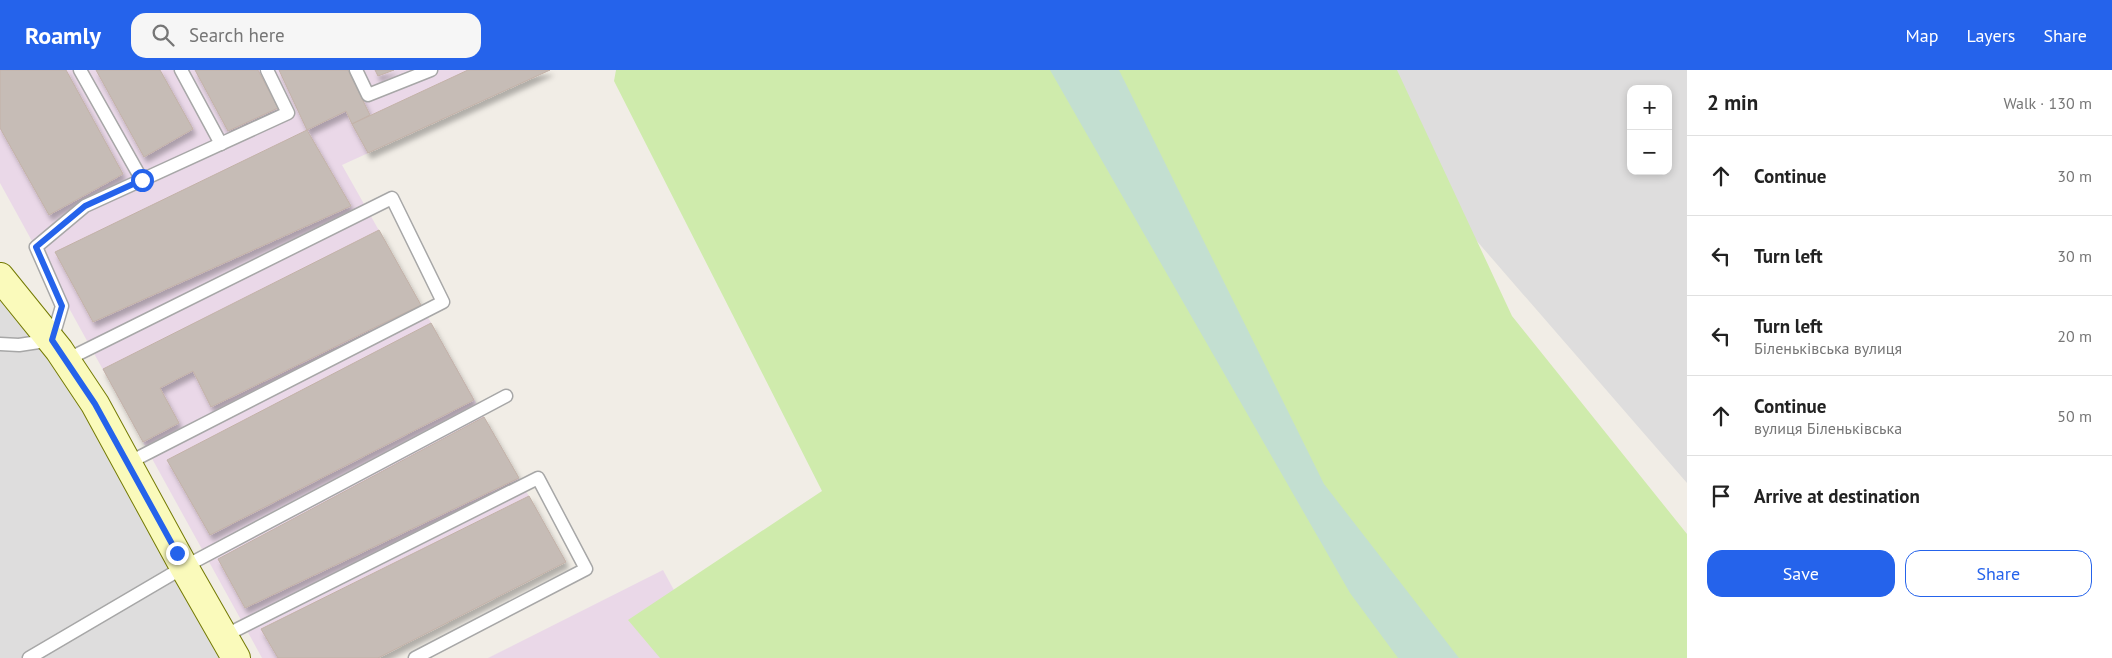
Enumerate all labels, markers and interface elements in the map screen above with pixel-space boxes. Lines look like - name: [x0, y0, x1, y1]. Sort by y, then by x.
- search box: [131, 13, 481, 58]
- text: Roamly: [25, 20, 101, 51]
- icon: search: [149, 21, 177, 49]
- text: Search here: [189, 23, 285, 47]
- text: Map: [1906, 24, 1938, 47]
- text: Layers: [1966, 24, 2015, 47]
- text: Share: [2043, 24, 2087, 47]
- map controls: [1627, 85, 1672, 175]
- button: +: [1627, 85, 1672, 130]
- text: 2 min: [1707, 89, 1758, 116]
- text: Walk · 130 m: [2003, 93, 2092, 113]
- button: −: [1627, 130, 1672, 175]
- icon: ahead: [1707, 162, 1735, 190]
- text: Continue: [1754, 164, 1826, 188]
- text: 30 m: [2057, 166, 2092, 186]
- route start: [131, 169, 154, 192]
- icon: left: [1707, 242, 1735, 270]
- text: Turn left: [1754, 244, 1823, 268]
- text: 30 m: [2057, 246, 2092, 266]
- text: Turn left: [1754, 314, 1823, 338]
- icon: left: [1707, 322, 1735, 350]
- text: 20 m: [2057, 326, 2092, 346]
- text: Біленьківська вулиця: [1754, 338, 1902, 358]
- text: Continue: [1754, 394, 1826, 418]
- icon: ahead: [1707, 402, 1735, 430]
- text: 50 m: [2057, 406, 2092, 426]
- text: вулиця Біленьківська: [1754, 418, 1902, 438]
- icon: arrive: [1707, 482, 1735, 510]
- text: Arrive at destination: [1754, 484, 1920, 508]
- route end: [166, 542, 189, 565]
- button: Save: [1707, 550, 1895, 597]
- button: Share: [1905, 550, 2092, 597]

